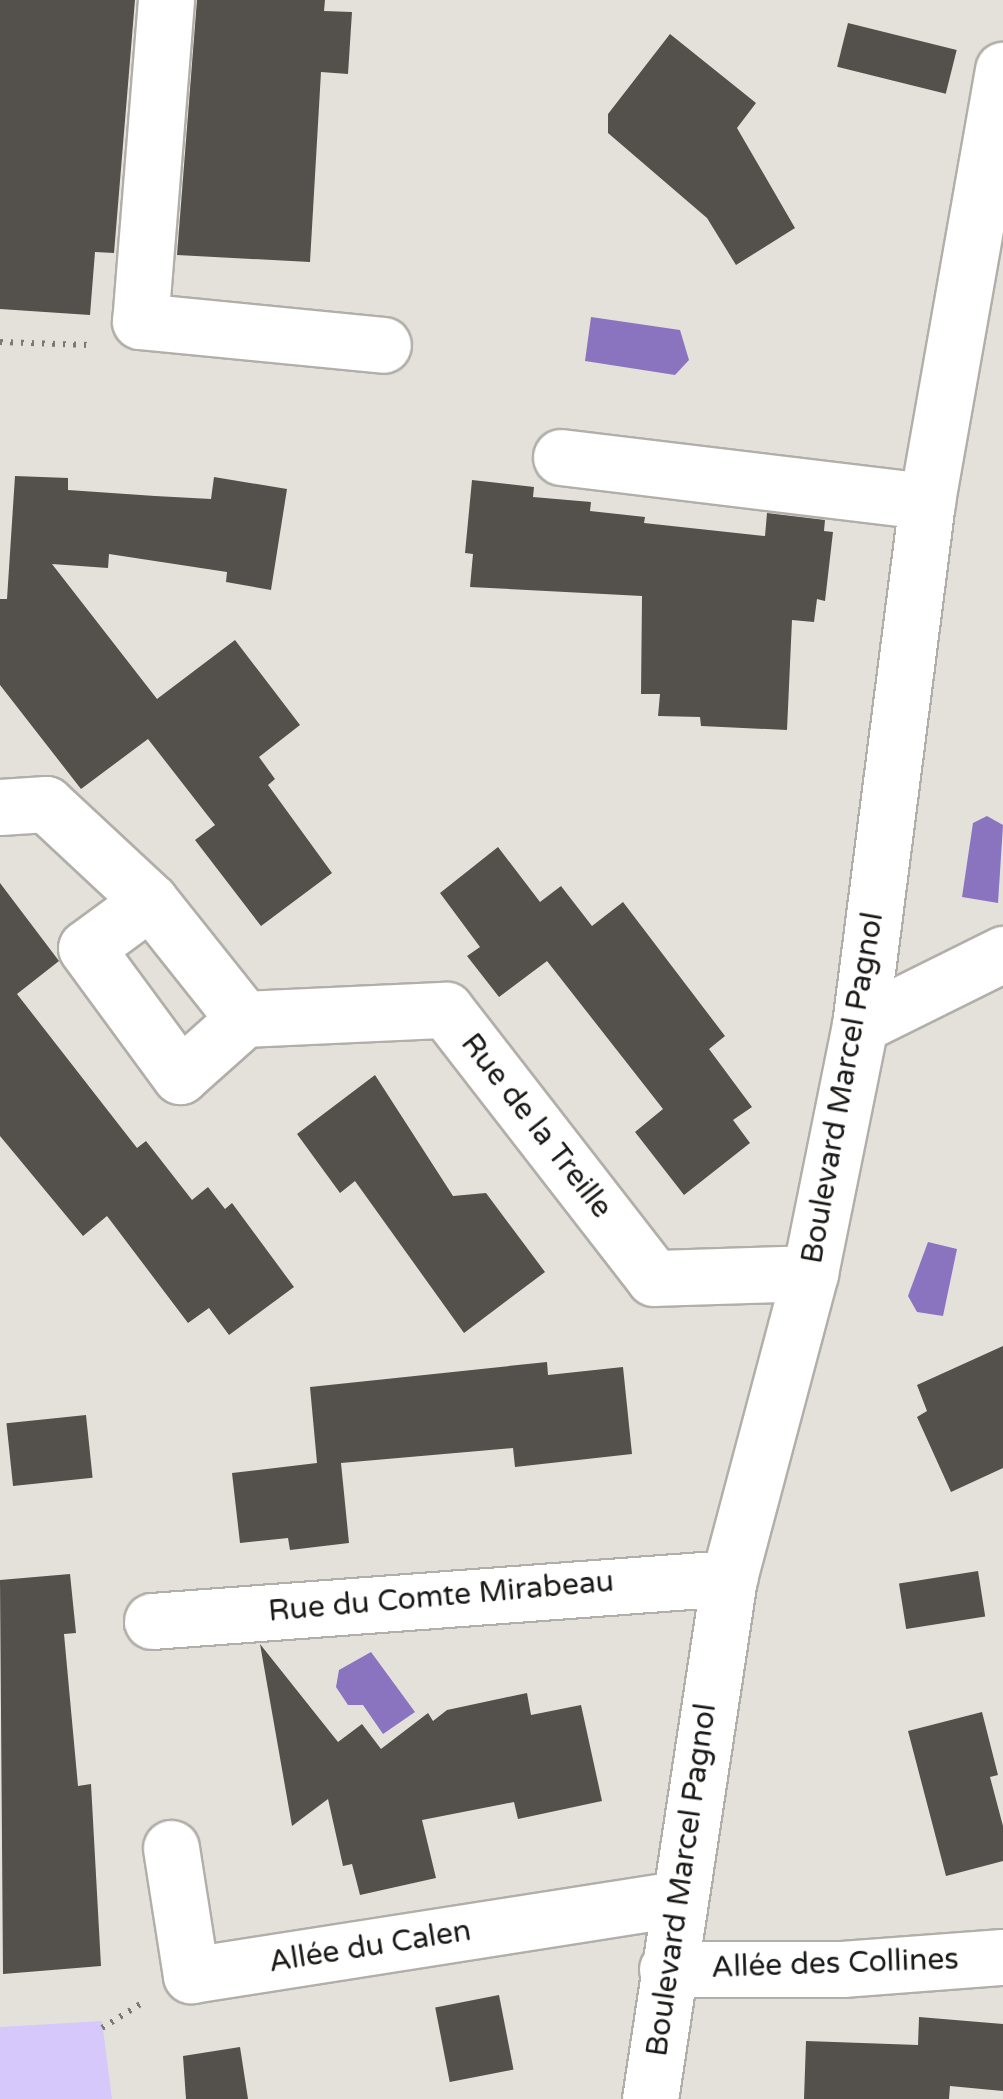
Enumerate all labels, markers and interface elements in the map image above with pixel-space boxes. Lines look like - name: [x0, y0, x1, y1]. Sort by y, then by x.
- street label: Boulevard Marcel Pagnol: [794, 910, 892, 1266]
- street label: Rue de la Treille: [453, 1027, 619, 1225]
- street label: Rue du Comte Mirabeau: [267, 1564, 615, 1630]
- street label: Boulevard Marcel Pagnol: [639, 1701, 725, 2059]
- street label: Allée du Calen: [266, 1913, 474, 1981]
- street label: Allée des Collines: [711, 1942, 959, 1986]

